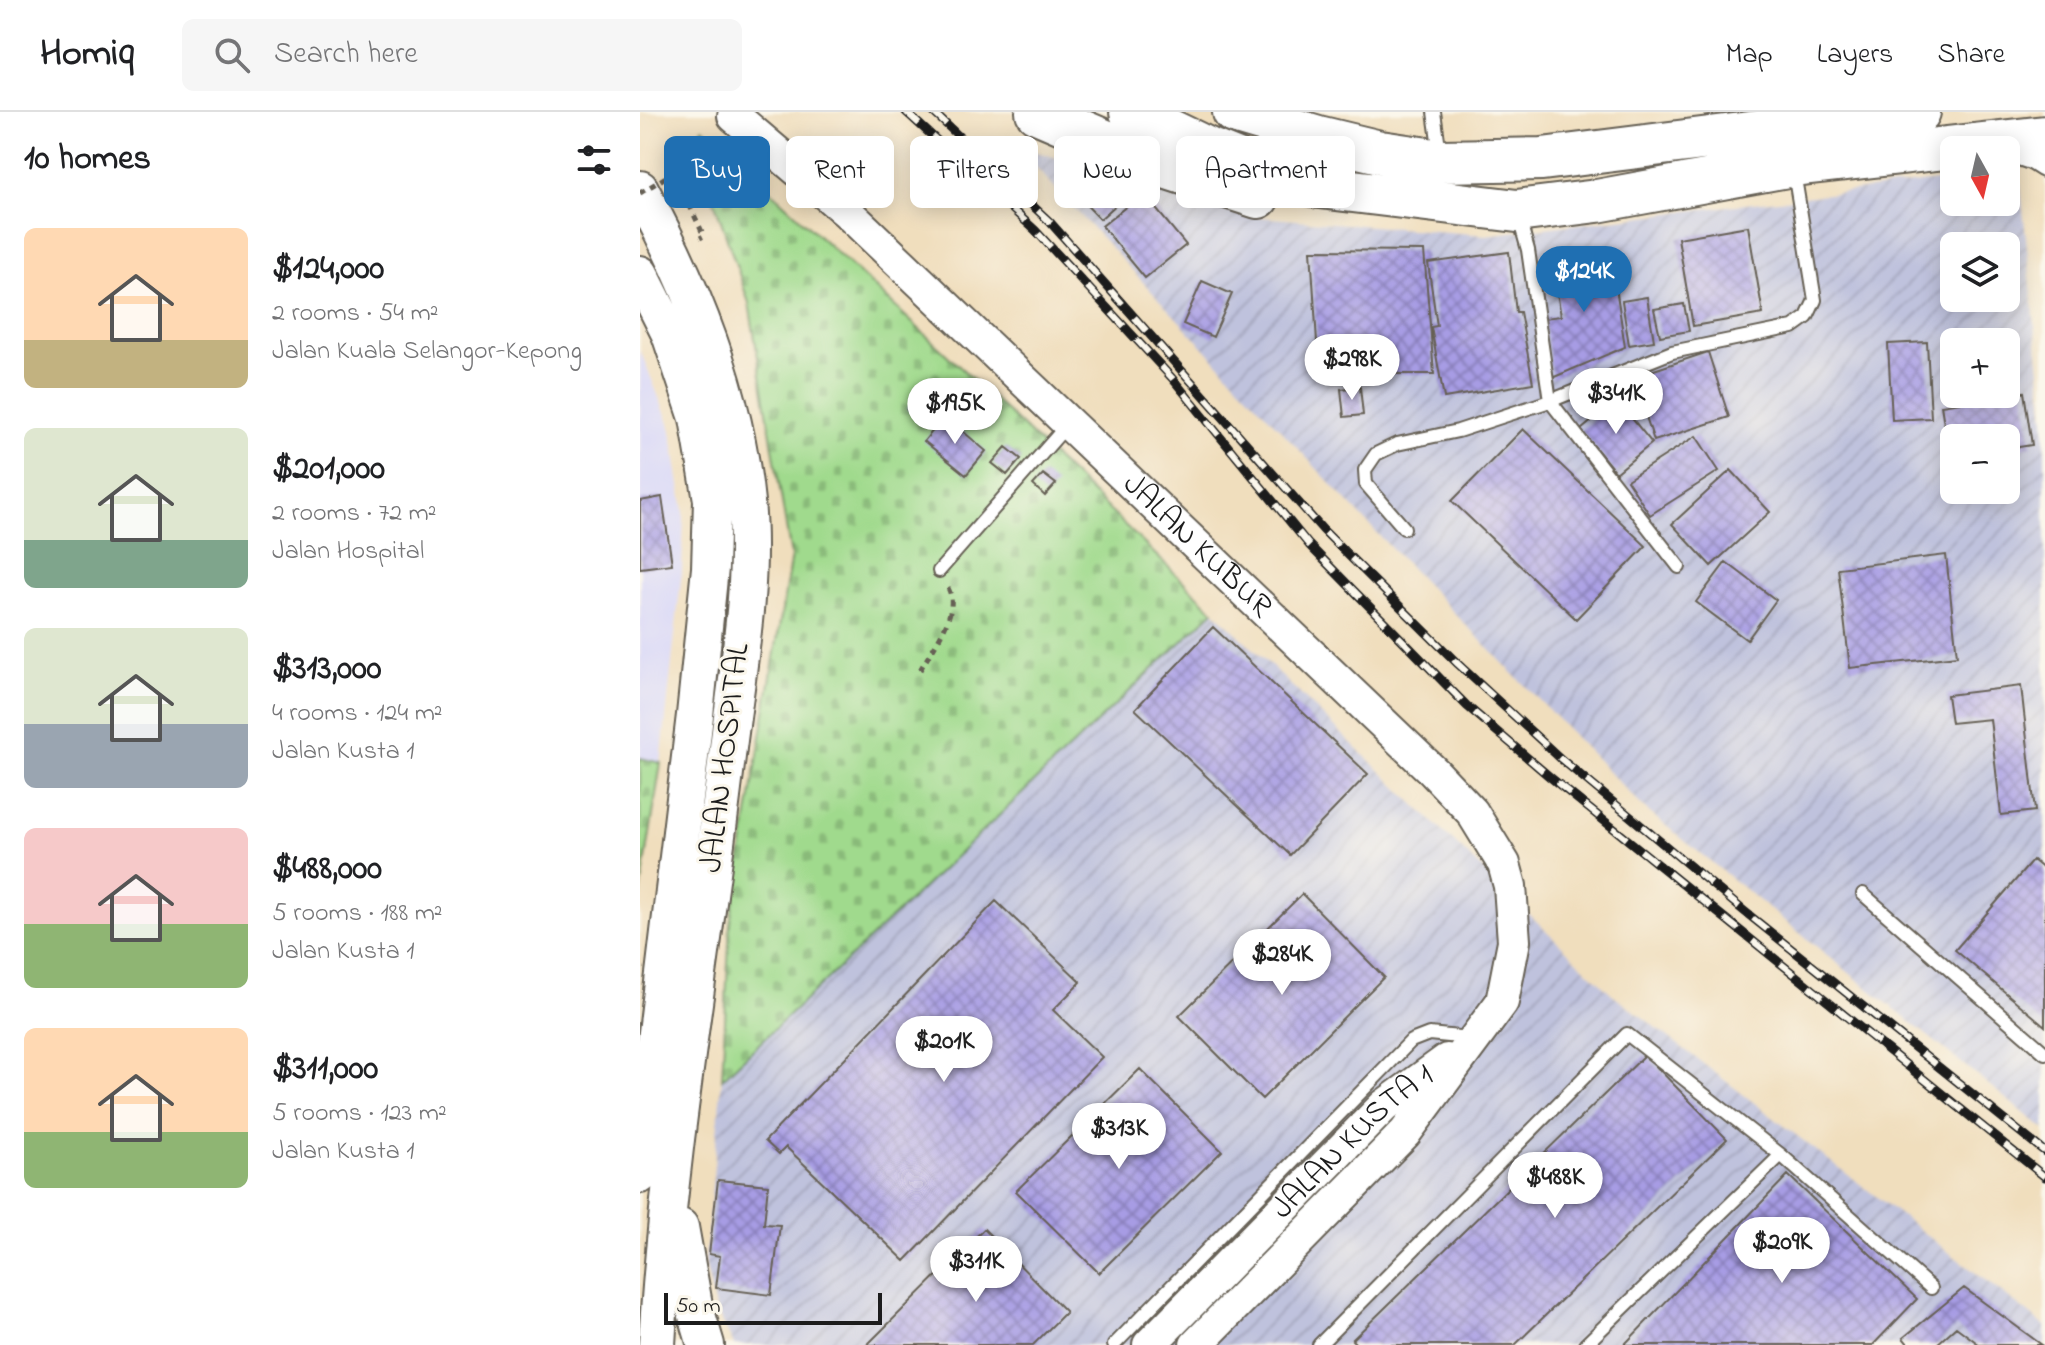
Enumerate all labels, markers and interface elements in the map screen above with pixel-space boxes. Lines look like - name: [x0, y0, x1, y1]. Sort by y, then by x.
- search box: [182, 19, 742, 91]
- text: Homiq: [40, 27, 134, 83]
- icon: search: [210, 33, 254, 77]
- text: Search here: [274, 33, 418, 77]
- text: Map: [1725, 35, 1773, 76]
- text: Layers: [1817, 35, 1893, 76]
- text: Share: [1937, 35, 2005, 76]
- text: 10 homes: [24, 135, 151, 185]
- chip: Buy: [664, 136, 770, 208]
- chip: Rent: [786, 136, 894, 208]
- chip: Filters: [910, 136, 1038, 208]
- chip: New: [1054, 136, 1160, 208]
- chip: Apartment: [1176, 136, 1355, 208]
- north arrow: [1940, 136, 2020, 216]
- map controls: [1940, 136, 2020, 504]
- icon: filters: [572, 138, 616, 182]
- button: layers: [1940, 232, 2020, 312]
- text: $124,000: [272, 245, 384, 295]
- pin: $124K: [1528, 246, 1640, 314]
- text: $124K: [1554, 253, 1614, 291]
- icon: home: [88, 260, 184, 356]
- text: 2 rooms · 54 m²: [272, 295, 438, 333]
- button: +: [1940, 328, 2020, 408]
- text: Jalan Kuala Selangor-Kepong: [272, 333, 582, 371]
- pin: $298K: [1296, 334, 1408, 402]
- text: $298K: [1323, 341, 1381, 379]
- pin: $341K: [1560, 368, 1672, 436]
- text: $341K: [1587, 375, 1645, 413]
- pin: $195K: [899, 378, 1011, 446]
- text: $195K: [925, 385, 985, 423]
- button: −: [1940, 424, 2020, 504]
- text: $201,000: [272, 445, 385, 495]
- icon: home: [88, 460, 184, 556]
- street label: JALAN KUBUR: [1111, 463, 1283, 629]
- text: 2 rooms · 72 m²: [272, 495, 437, 533]
- text: Jalan Hospital: [272, 533, 424, 571]
- street label: JALAN HOSPITAL: [689, 641, 763, 875]
- text: $313,000: [272, 645, 381, 695]
- icon: home: [88, 660, 184, 756]
- text: 4 rooms · 124 m²: [272, 695, 443, 733]
- text: Jalan Kusta 1: [272, 733, 415, 771]
- text: $488,000: [272, 845, 382, 895]
- icon: home: [88, 860, 184, 956]
- text: 5 rooms · 188 m²: [272, 895, 443, 933]
- pin: $284K: [1226, 929, 1338, 997]
- text: Jalan Kusta 1: [272, 933, 415, 971]
- text: $284K: [1251, 936, 1313, 974]
- pin: $201K: [888, 1016, 1000, 1084]
- text: $201K: [914, 1023, 974, 1061]
- text: $311,000: [272, 1045, 378, 1095]
- street label: JALAN KUSTA 1: [1261, 1053, 1444, 1231]
- icon: home: [88, 1060, 184, 1156]
- text: 5 rooms · 123 m²: [272, 1095, 447, 1133]
- pin: $313K: [1063, 1103, 1175, 1171]
- text: $313K: [1090, 1110, 1148, 1148]
- text: Jalan Kusta 1: [272, 1133, 415, 1171]
- pin: $488K: [1499, 1152, 1611, 1220]
- text: $488K: [1526, 1159, 1584, 1197]
- pin: $209K: [1726, 1217, 1838, 1285]
- text: $209K: [1752, 1224, 1812, 1262]
- pin: $311K: [920, 1236, 1032, 1304]
- text: $311K: [948, 1243, 1004, 1281]
- scale bar: [664, 1289, 882, 1325]
- text: 50 m: [676, 1291, 721, 1323]

